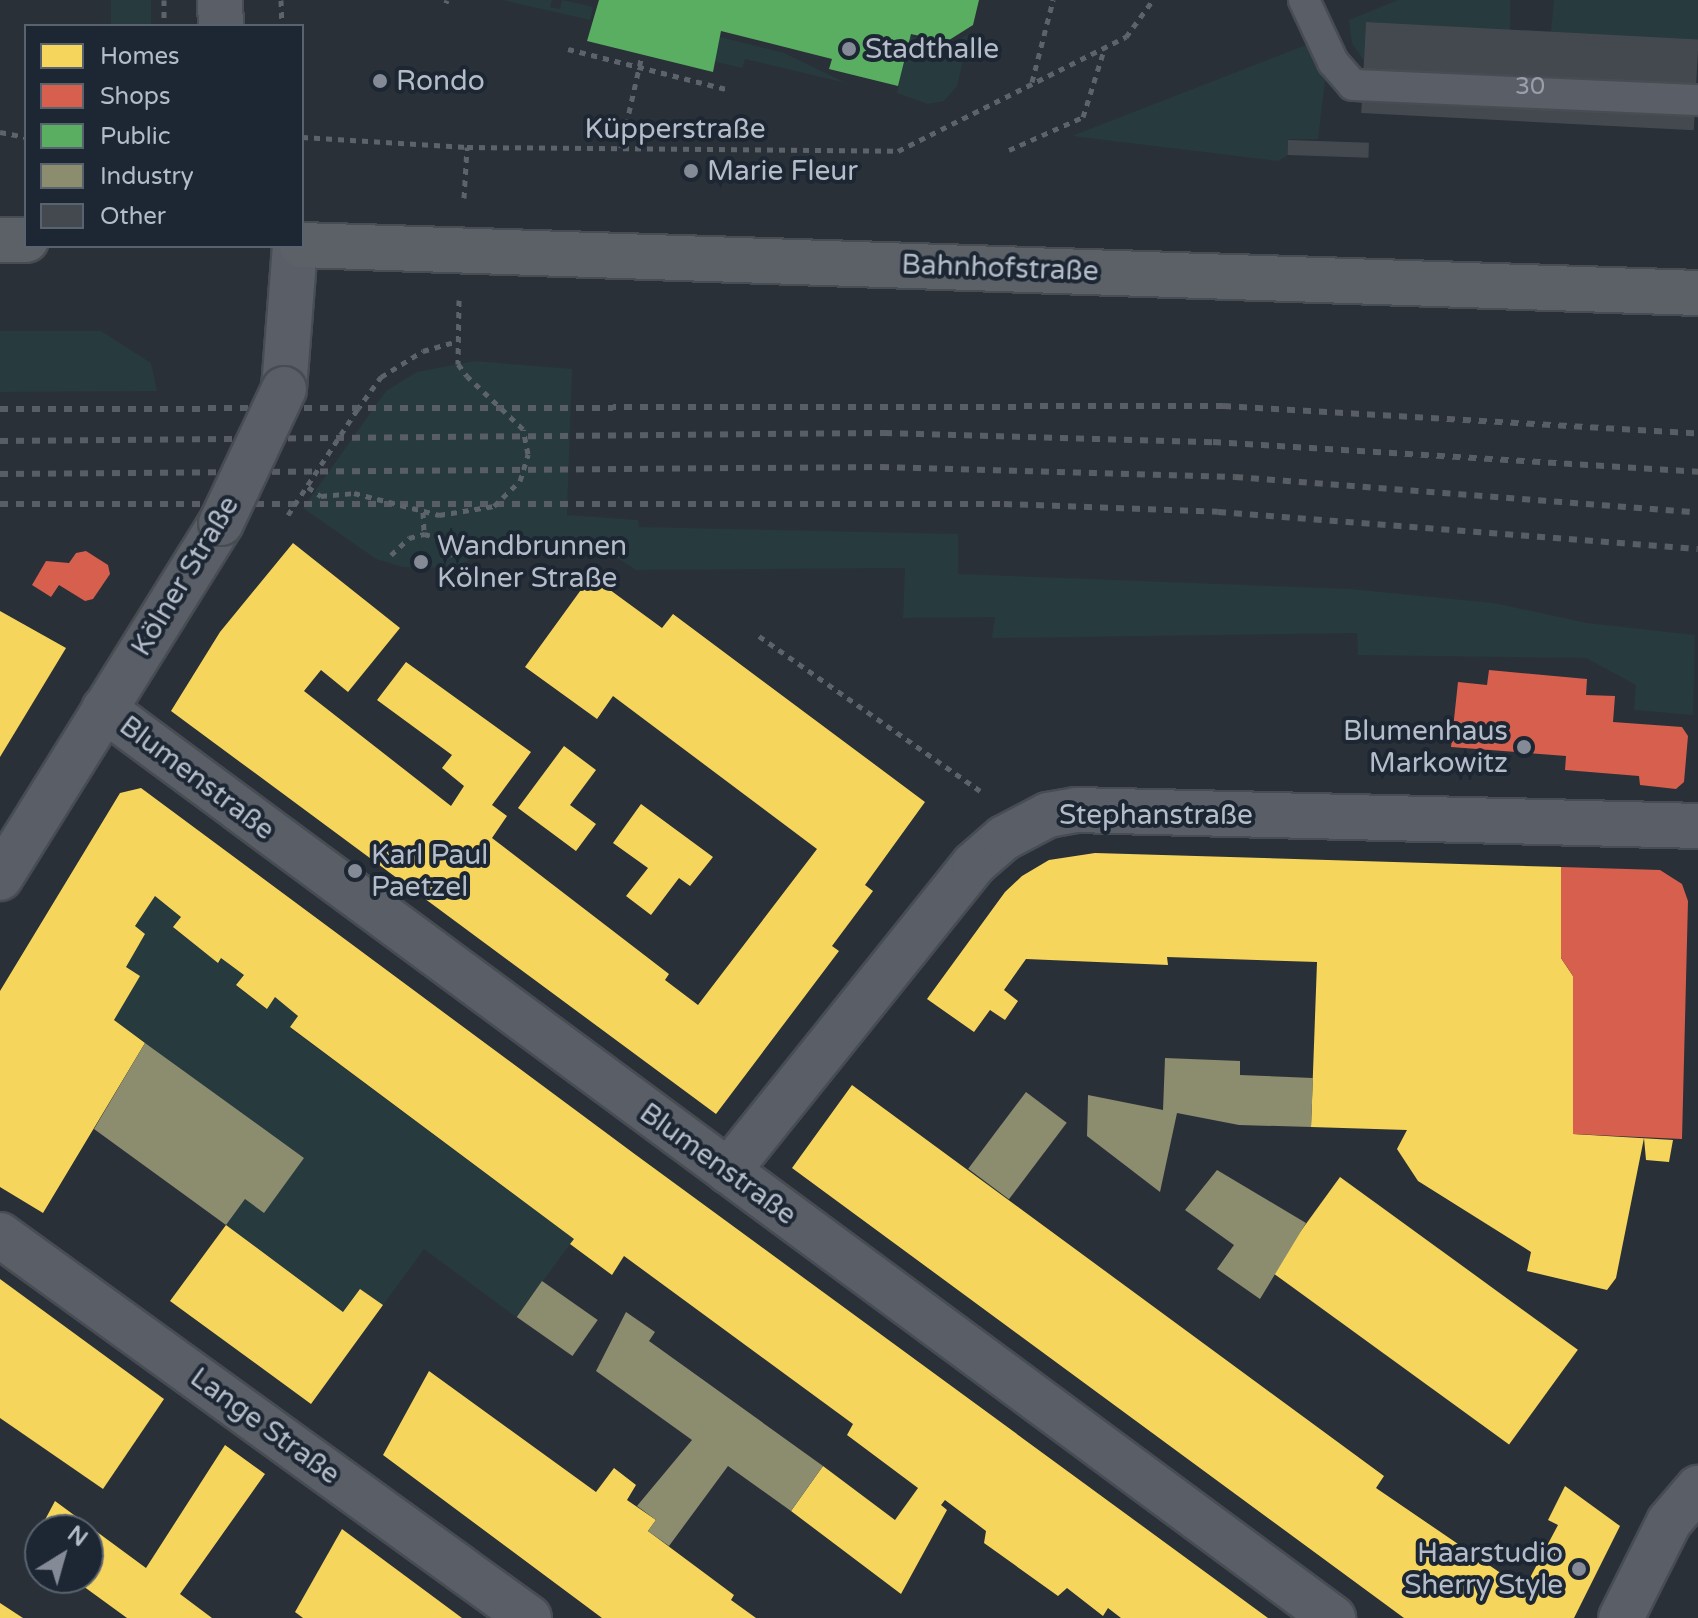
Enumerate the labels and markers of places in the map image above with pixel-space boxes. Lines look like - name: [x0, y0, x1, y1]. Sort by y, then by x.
- place label: Stadthalle: [865, 32, 999, 66]
- marker: Stadthalle: [840, 40, 858, 58]
- place label: Rondo: [396, 64, 485, 98]
- marker: Rondo: [371, 72, 389, 90]
- place label: Marie Fleur: [707, 154, 858, 188]
- marker: Marie Fleur: [682, 162, 700, 180]
- place label: Wandbrunnen Kölner Straße: [437, 529, 627, 595]
- marker: Wandbrunnen Kölner Straße: [412, 553, 430, 571]
- place label: Blumenhaus Markowitz: [1343, 714, 1508, 780]
- marker: Blumenhaus Markowitz: [1515, 738, 1533, 756]
- place label: Karl Paul Paetzel: [371, 838, 488, 904]
- marker: Karl Paul Paetzel: [346, 862, 364, 880]
- place label: Haarstudio Sherry Style: [1404, 1536, 1563, 1602]
- marker: Haarstudio Sherry Style: [1570, 1560, 1588, 1578]

